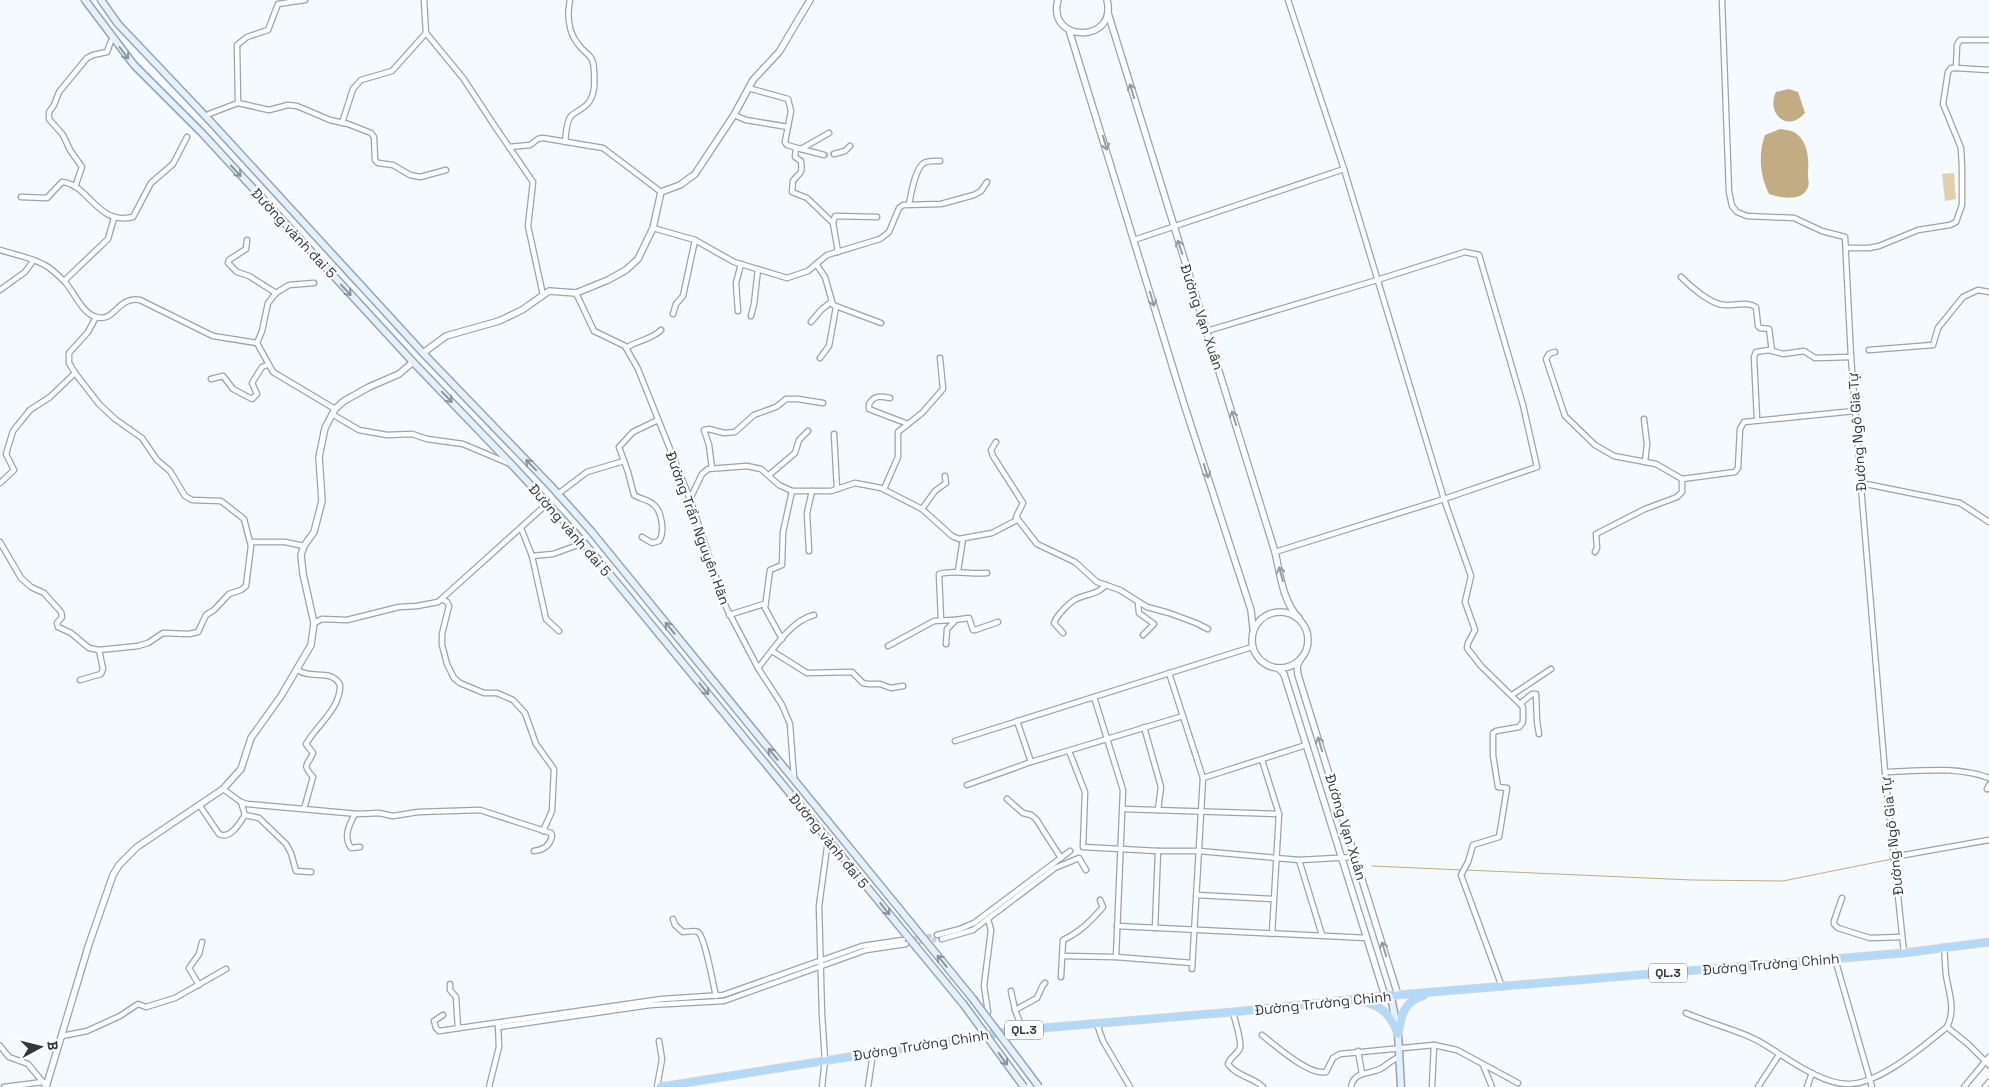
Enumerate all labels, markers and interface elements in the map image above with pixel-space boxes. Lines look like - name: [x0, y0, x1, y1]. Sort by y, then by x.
- one-way arrow: [119, 46, 130, 59]
- one-way arrow: [1126, 84, 1136, 100]
- one-way arrow: [1101, 135, 1111, 151]
- one-way arrow: [230, 164, 242, 177]
- street label: Đường vành đai 5: [248, 184, 340, 282]
- one-way arrow: [1174, 239, 1184, 255]
- street label: Đường Vạn Xuân: [1176, 262, 1228, 372]
- one-way arrow: [340, 284, 352, 297]
- one-way arrow: [1148, 290, 1158, 306]
- street label: Đường Ngô Gia Tự: [1844, 371, 1870, 492]
- one-way arrow: [440, 391, 453, 403]
- one-way arrow: [1228, 411, 1238, 427]
- street label: Đường Trần Nguyên Hãn: [662, 449, 734, 607]
- one-way arrow: [525, 459, 537, 471]
- one-way arrow: [1201, 462, 1211, 478]
- street label: Đường vành đai 5: [525, 480, 615, 580]
- one-way arrow: [1275, 566, 1285, 582]
- one-way arrow: [665, 622, 676, 635]
- one-way arrow: [699, 683, 710, 696]
- one-way arrow: [1314, 736, 1324, 752]
- one-way arrow: [768, 748, 779, 761]
- street label: Đường Vạn Xuân: [1321, 772, 1371, 882]
- street label: Đường Ngô Gia Tự: [1877, 775, 1907, 896]
- street label: Đường vành đai 5: [785, 790, 873, 892]
- one-way arrow: [880, 903, 891, 916]
- one-way arrow: [1378, 941, 1388, 957]
- street label: Đường Trường Chinh: [1702, 949, 1840, 979]
- one-way arrow: [937, 955, 948, 968]
- road number: QL.3: [1649, 964, 1687, 982]
- street label: Đường Trường Chinh: [1254, 987, 1392, 1019]
- road number: QL.3: [1005, 1020, 1043, 1040]
- north arrow: [15, 1022, 65, 1072]
- street label: Đường Trường Chinh: [852, 1025, 990, 1065]
- text: B: [43, 1040, 62, 1051]
- one-way arrow: [998, 1052, 1009, 1065]

